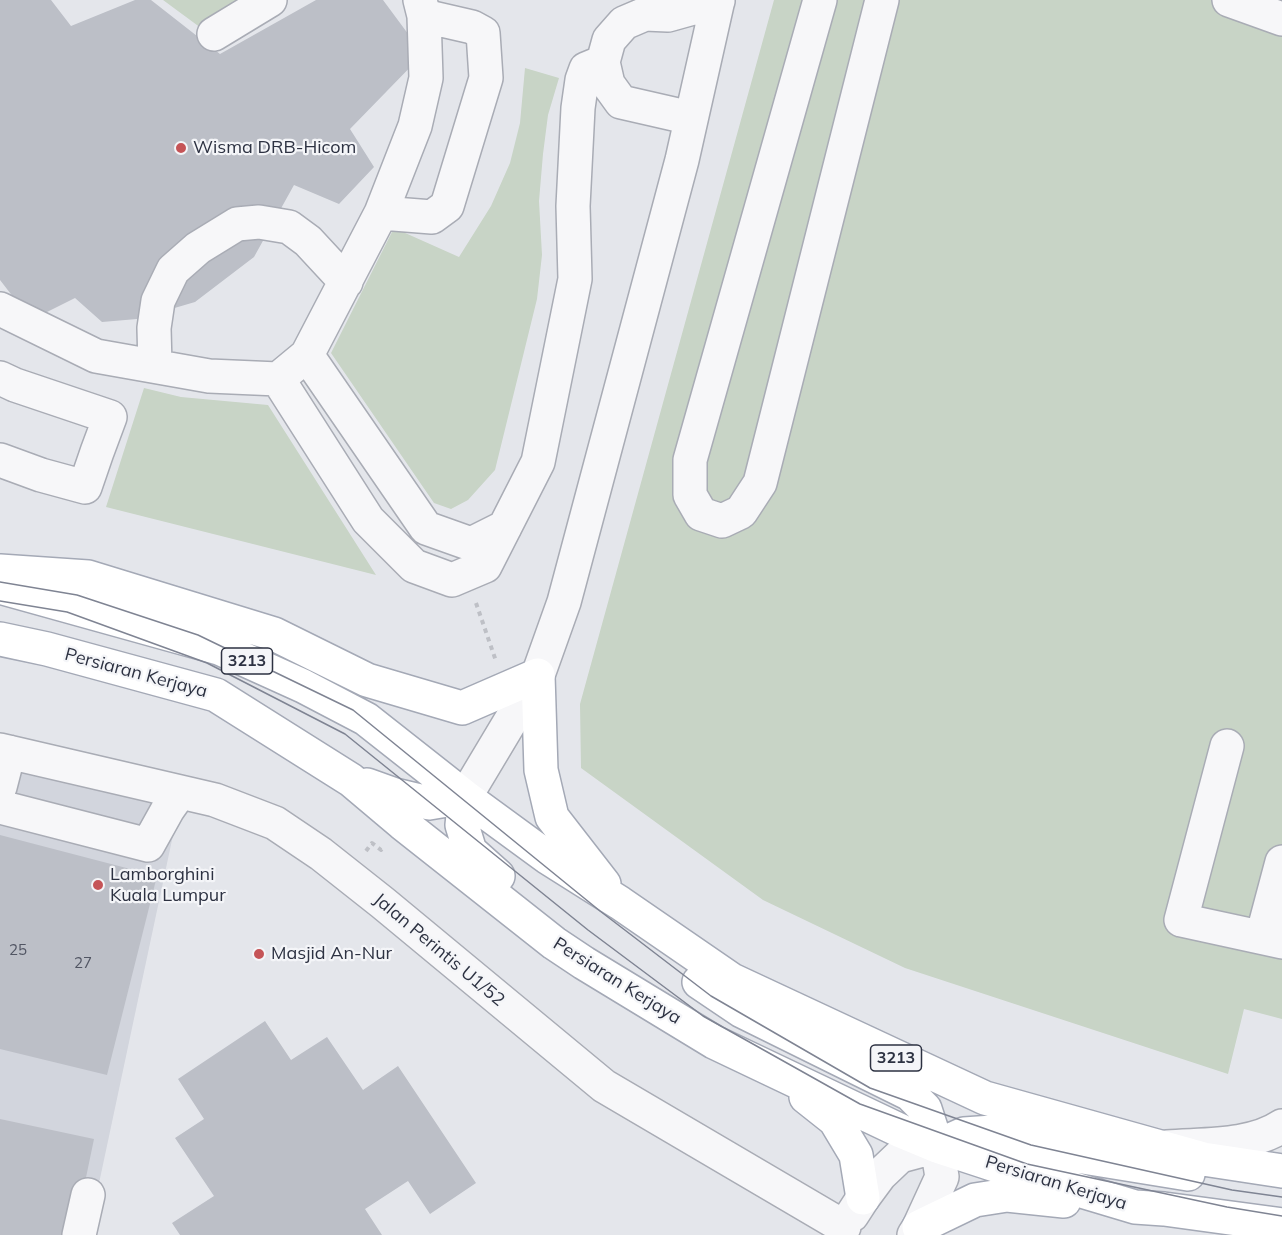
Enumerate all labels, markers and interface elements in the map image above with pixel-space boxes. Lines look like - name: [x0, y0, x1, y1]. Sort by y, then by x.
- place label: Wisma DRB-Hicom: [193, 137, 356, 159]
- marker: Wisma DRB-Hicom: [174, 141, 188, 155]
- street label: Persiaran Kerjaya: [62, 644, 210, 702]
- road number: 3213: [222, 648, 272, 674]
- place label: Lamborghini Kuala Lumpur: [110, 864, 226, 906]
- marker: Lamborghini Kuala Lumpur: [91, 878, 105, 892]
- street label: Jalan Perintis U1/52: [369, 889, 509, 1011]
- street label: Persiaran Kerjaya: [549, 933, 685, 1029]
- house number: 25: [9, 941, 27, 959]
- place label: Masjid An-Nur: [271, 943, 392, 965]
- marker: Masjid An-Nur: [252, 947, 266, 961]
- house number: 27: [74, 954, 92, 972]
- road number: 3213: [870, 1045, 922, 1071]
- street label: Persiaran Kerjaya: [983, 1151, 1129, 1215]

